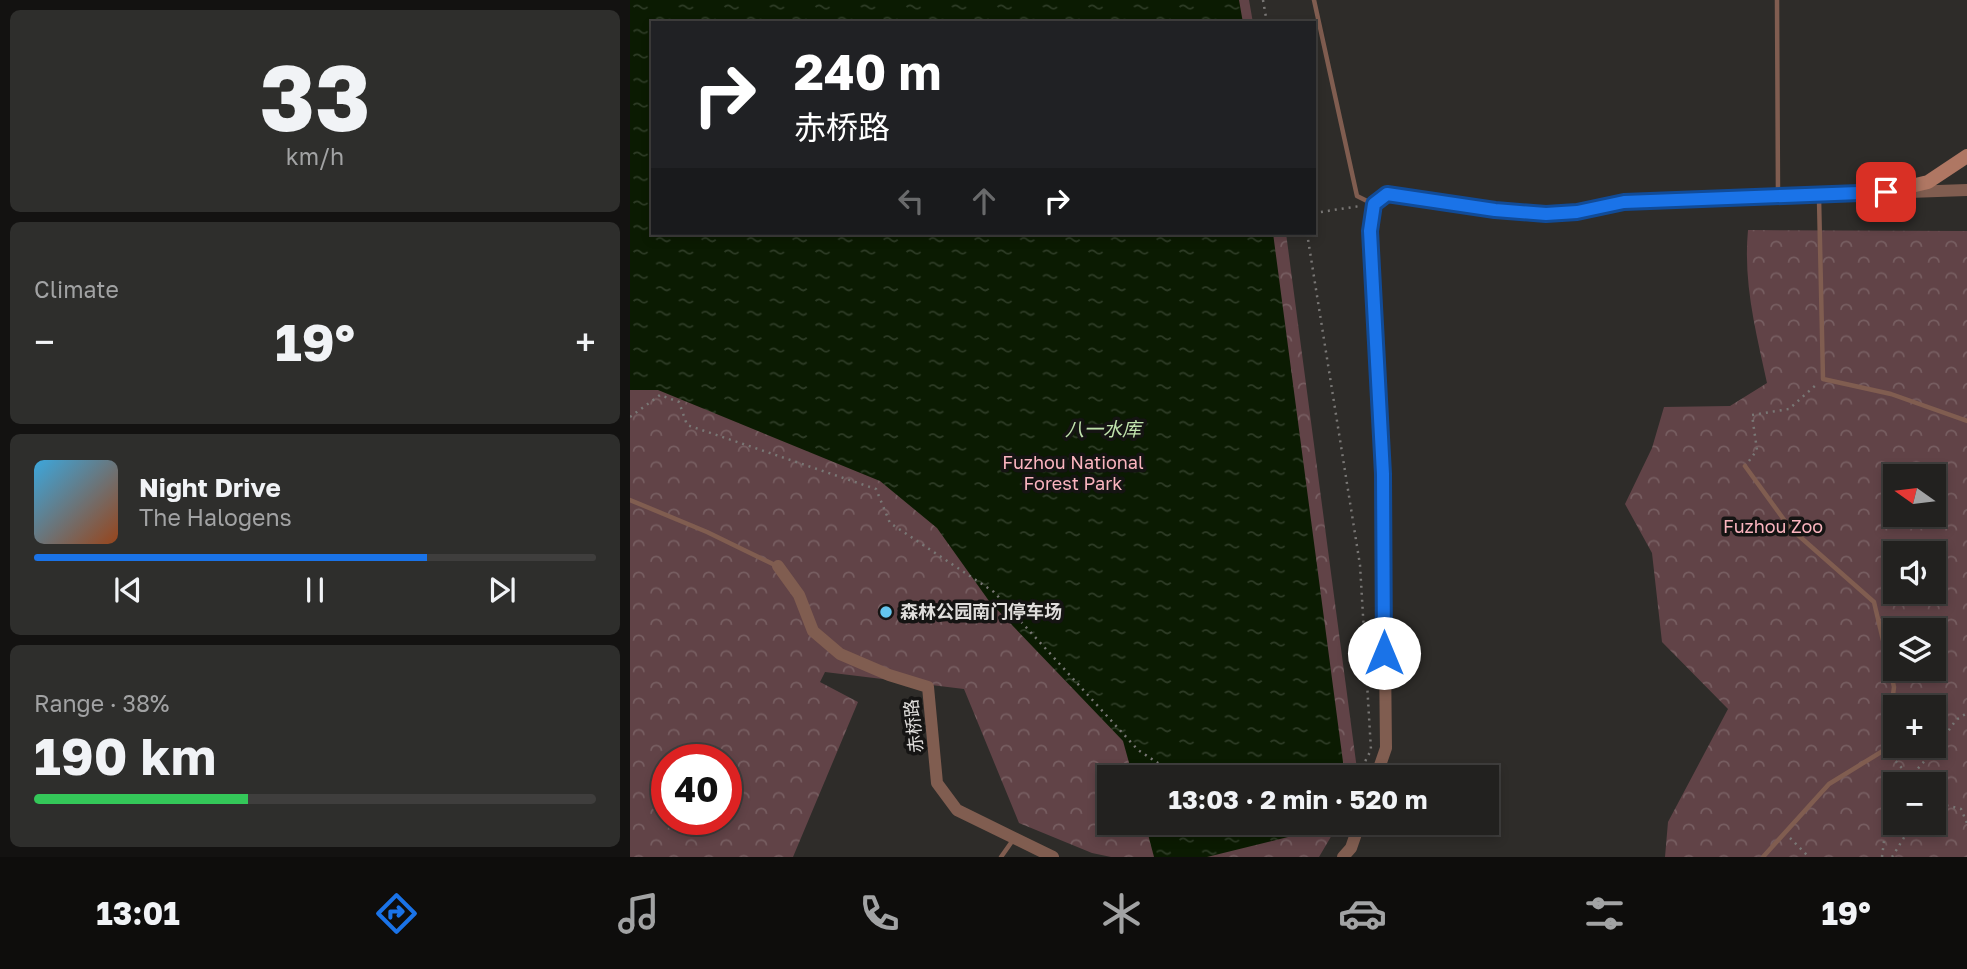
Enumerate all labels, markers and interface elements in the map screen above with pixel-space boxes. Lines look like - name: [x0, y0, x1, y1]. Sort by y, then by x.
- text: 33: [259, 42, 371, 151]
- text: 240 m: [794, 42, 942, 101]
- icon: right: [679, 49, 770, 140]
- text: 赤桥路: [794, 108, 890, 146]
- text: km/h: [286, 142, 344, 170]
- pin: [1856, 162, 1916, 222]
- icon: arrive: [1867, 173, 1905, 211]
- icon: left: [892, 182, 930, 220]
- icon: ahead: [965, 182, 1003, 220]
- icon: right: [1038, 182, 1076, 220]
- text: Climate: [34, 275, 119, 303]
- text: 19°: [275, 310, 355, 372]
- text: −: [34, 319, 55, 364]
- text: +: [575, 319, 596, 364]
- water label: 八一水库: [1065, 417, 1144, 440]
- park label: Fuzhou National Forest Park: [1002, 451, 1144, 494]
- north arrow: [1883, 464, 1946, 527]
- map controls: [1883, 464, 1946, 835]
- text: Night Drive: [139, 472, 281, 503]
- text: The Halogens: [139, 503, 292, 531]
- park label: Fuzhou Zoo: [1723, 515, 1823, 537]
- button: sound: [1883, 541, 1946, 604]
- icon: previous: [109, 571, 147, 609]
- icon: pause: [296, 571, 334, 609]
- icon: next: [483, 571, 521, 609]
- place label: 森林公园南门停车场: [900, 600, 1062, 622]
- marker: 森林公园南门停车场: [878, 604, 894, 620]
- position arrow: [1347, 616, 1421, 690]
- button: layers: [1883, 618, 1946, 681]
- text: Range · 38%: [34, 689, 169, 717]
- button: +: [1883, 695, 1946, 758]
- street label: 赤桥路: [899, 698, 927, 754]
- text: 190 km: [34, 724, 216, 786]
- speed limit sign: 40: [651, 744, 742, 835]
- button: −: [1883, 772, 1946, 835]
- text: 13:03 · 2 min · 520 m: [1169, 784, 1427, 815]
- icon: directions: [372, 889, 421, 938]
- icon: music: [614, 889, 663, 938]
- icon: phone: [855, 889, 904, 938]
- icon: climate: [1097, 889, 1146, 938]
- icon: car: [1338, 889, 1387, 938]
- icon: filters: [1580, 889, 1629, 938]
- text: 13:01: [96, 894, 180, 932]
- text: 19°: [1821, 894, 1871, 932]

